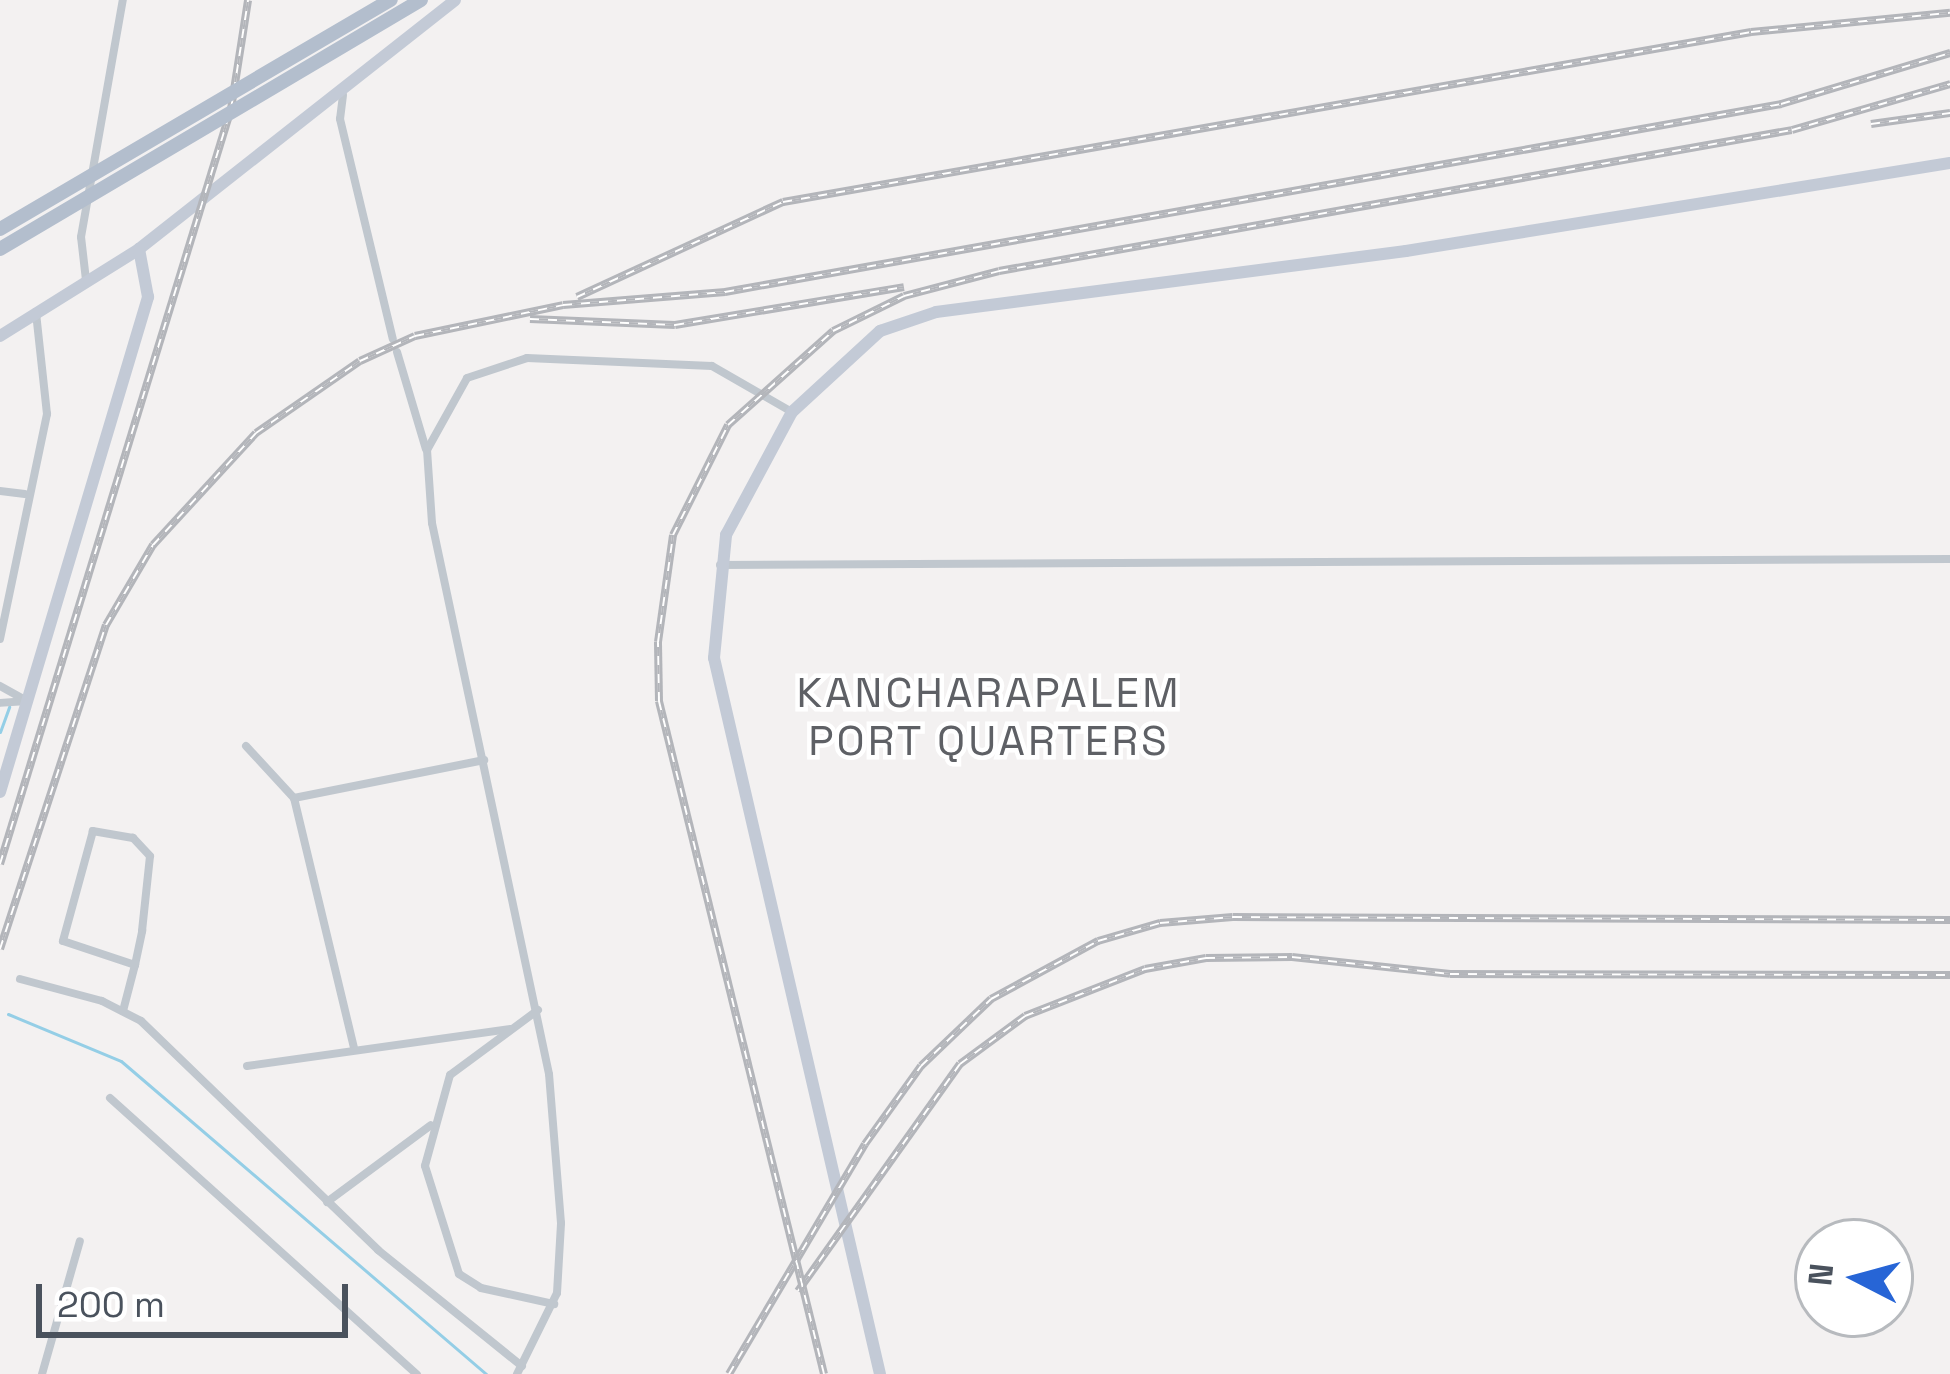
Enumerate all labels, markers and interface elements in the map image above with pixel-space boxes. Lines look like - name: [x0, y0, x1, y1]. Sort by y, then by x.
- district label: KANCHARAPALEM PORT QUARTERS: [796, 668, 1182, 766]
- north arrow: [1794, 1218, 1914, 1338]
- scale bar: [42, 1260, 354, 1334]
- text: N: [1799, 1261, 1843, 1288]
- text: 200 m: [57, 1282, 165, 1328]

